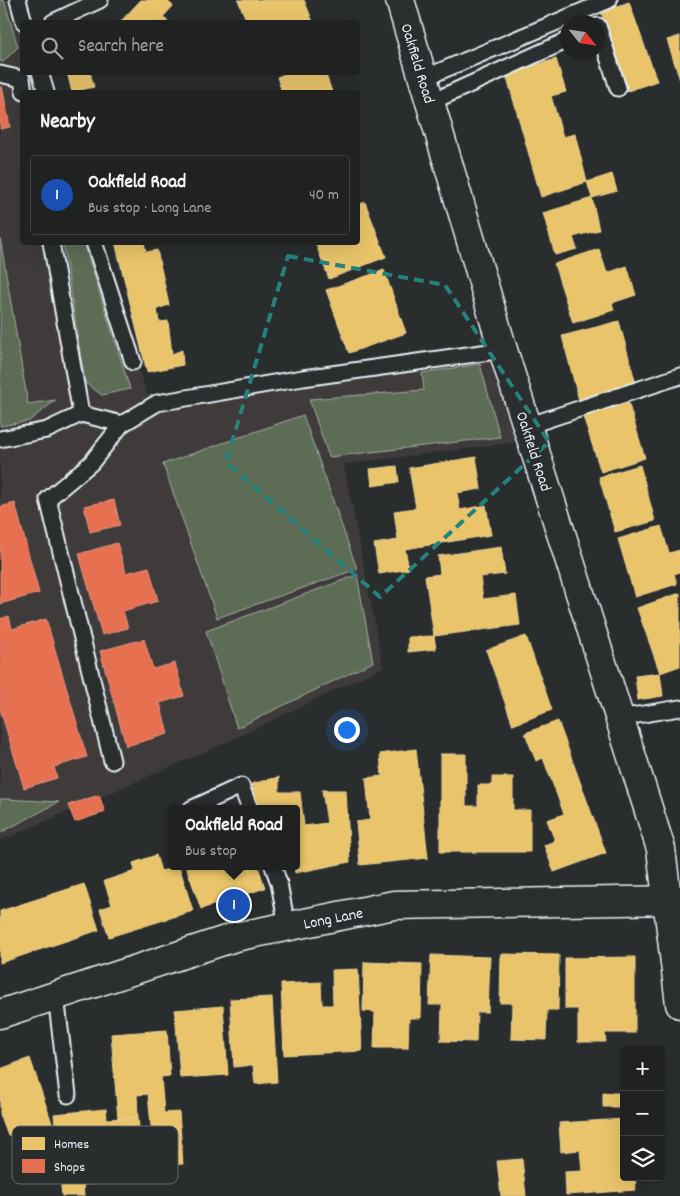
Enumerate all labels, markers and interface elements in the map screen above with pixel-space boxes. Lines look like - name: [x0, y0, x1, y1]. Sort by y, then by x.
- north arrow: [560, 15, 605, 60]
- search box: [20, 20, 360, 75]
- street label: Oakfield Road: [394, 21, 440, 107]
- icon: search: [38, 34, 66, 62]
- text: Search here: [78, 34, 164, 61]
- text: Nearby: [40, 108, 95, 138]
- text: Oakfield Road: [88, 170, 186, 197]
- text: 1: [55, 184, 59, 207]
- text: 40 m: [309, 184, 339, 207]
- text: Bus stop · Long Lane: [88, 197, 211, 220]
- street label: Oakfield Road: [509, 409, 556, 495]
- your location: [334, 717, 360, 743]
- popup: [168, 805, 300, 870]
- text: Oakfield Road: [185, 813, 283, 840]
- text: Bus stop: [185, 840, 237, 863]
- pin: 1: [218, 886, 250, 924]
- street label: Long Lane: [302, 902, 365, 936]
- map controls: [620, 1046, 665, 1181]
- button: +: [620, 1046, 665, 1091]
- button: −: [620, 1091, 665, 1136]
- legend: [12, 1126, 178, 1184]
- text: Homes: [54, 1135, 89, 1155]
- button: layers: [620, 1136, 665, 1181]
- text: Shops: [54, 1158, 85, 1178]

